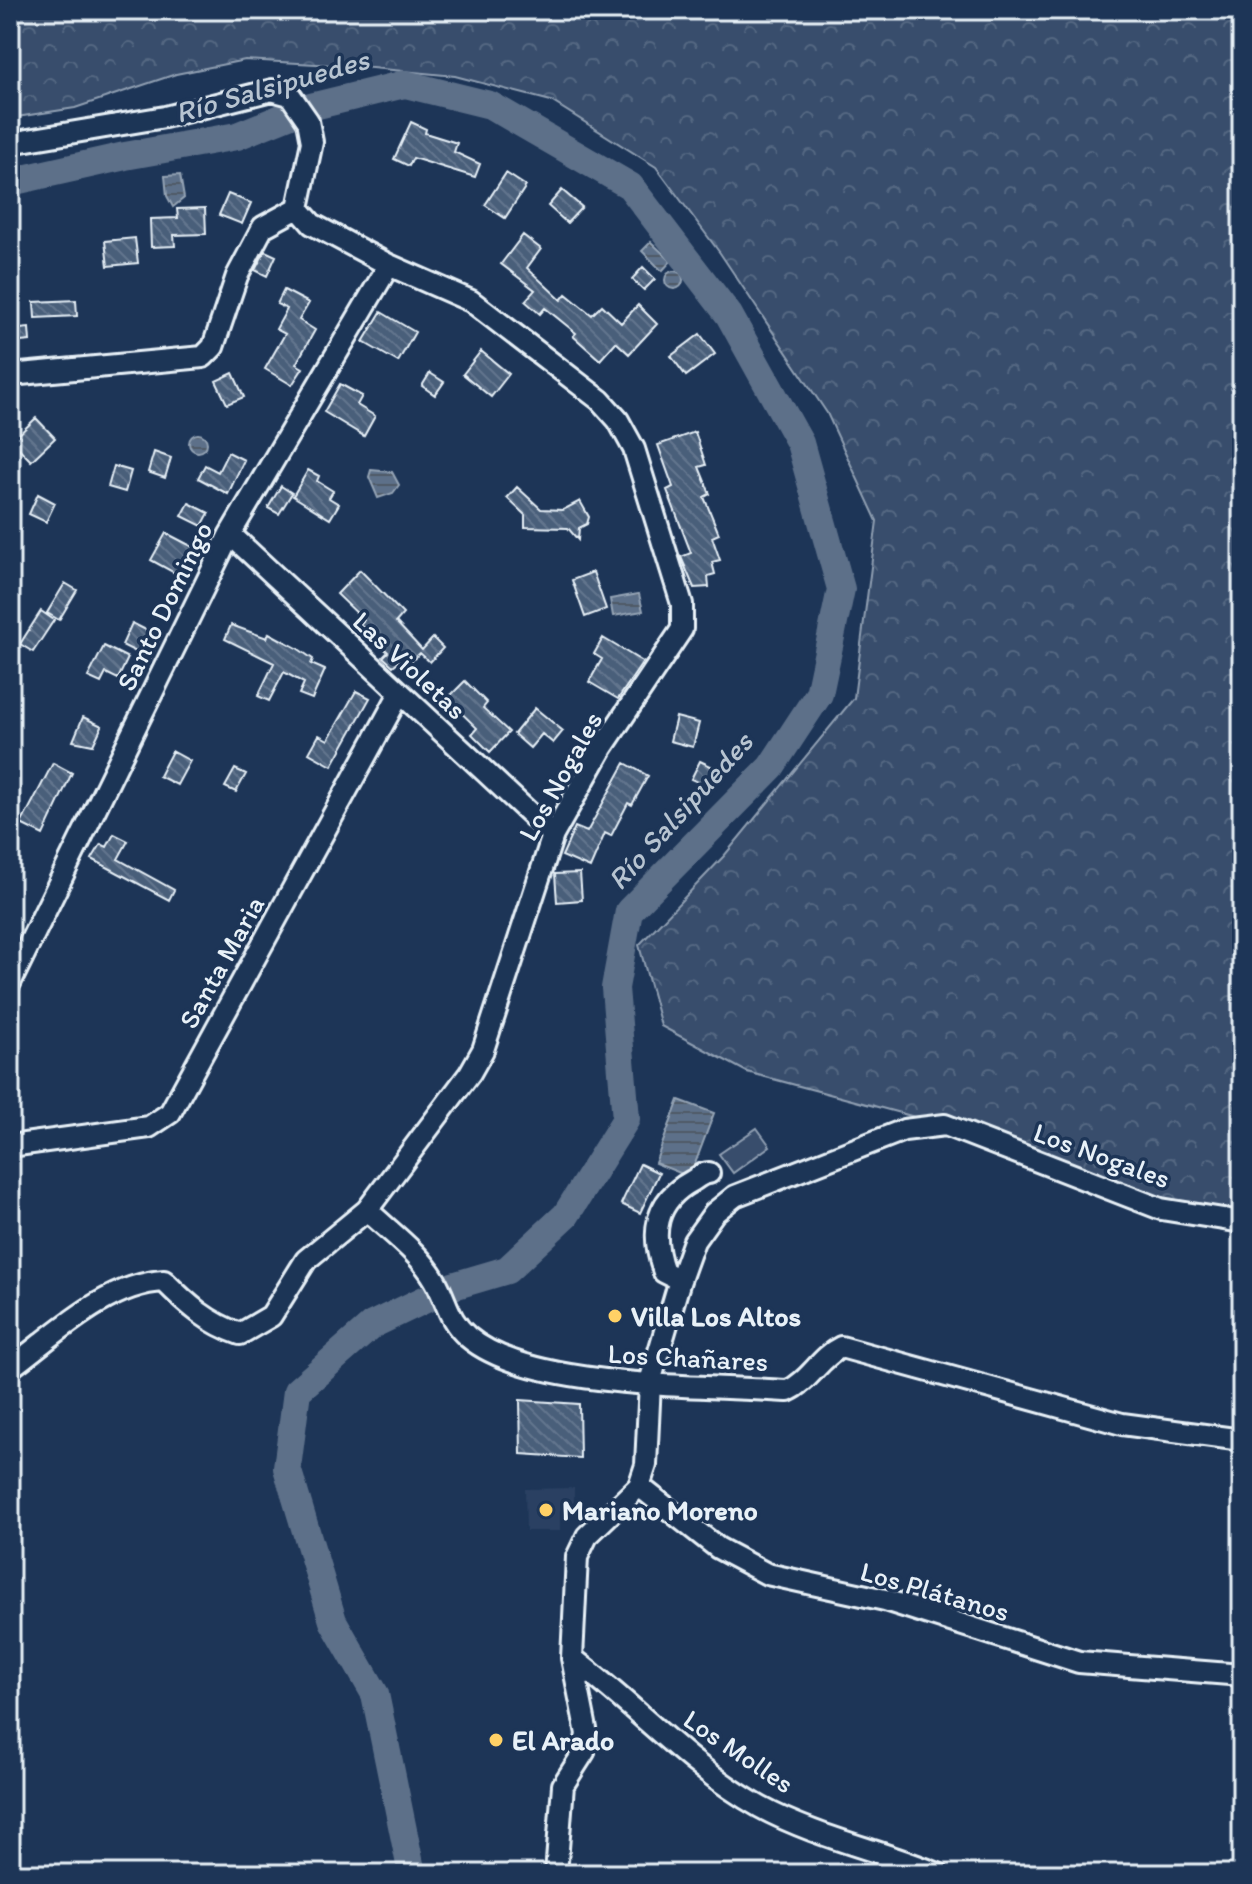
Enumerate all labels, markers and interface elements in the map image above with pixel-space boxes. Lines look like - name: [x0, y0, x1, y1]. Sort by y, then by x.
- water label: Río Salsipuedes: [171, 40, 375, 131]
- street label: Santo Domingo: [108, 516, 220, 696]
- street label: Las Violetas: [346, 604, 474, 726]
- street label: Los Nogales: [511, 705, 609, 847]
- water label: Río Salsipuedes: [599, 723, 761, 897]
- street label: Santa Maria: [171, 890, 271, 1034]
- street label: Los Nogales: [1029, 1115, 1175, 1195]
- place label: Villa Los Altos: [631, 1299, 801, 1333]
- marker: Villa Los Altos: [606, 1307, 624, 1325]
- street label: Los Chañares: [607, 1336, 769, 1378]
- place label: Mariano Moreno: [562, 1493, 758, 1527]
- marker: Mariano Moreno: [537, 1501, 555, 1519]
- street label: Los Plátanos: [857, 1554, 1013, 1628]
- street label: Los Molles: [677, 1702, 801, 1800]
- place label: El Arado: [512, 1723, 614, 1757]
- marker: El Arado: [487, 1731, 505, 1749]

